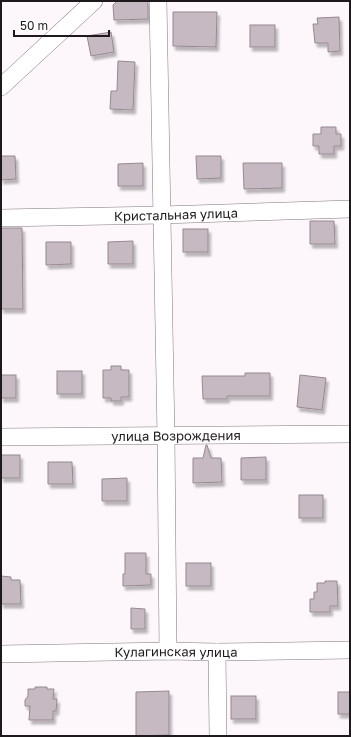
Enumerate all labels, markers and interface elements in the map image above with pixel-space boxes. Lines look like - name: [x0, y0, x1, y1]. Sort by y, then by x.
- scale bar: [14, 12, 109, 38]
- text: 50 m: [20, 18, 48, 33]
- street label: Кристальная улица: [114, 205, 238, 224]
- street label: улица Возрождения: [111, 427, 241, 444]
- street label: Кулагинская улица: [114, 643, 238, 660]

